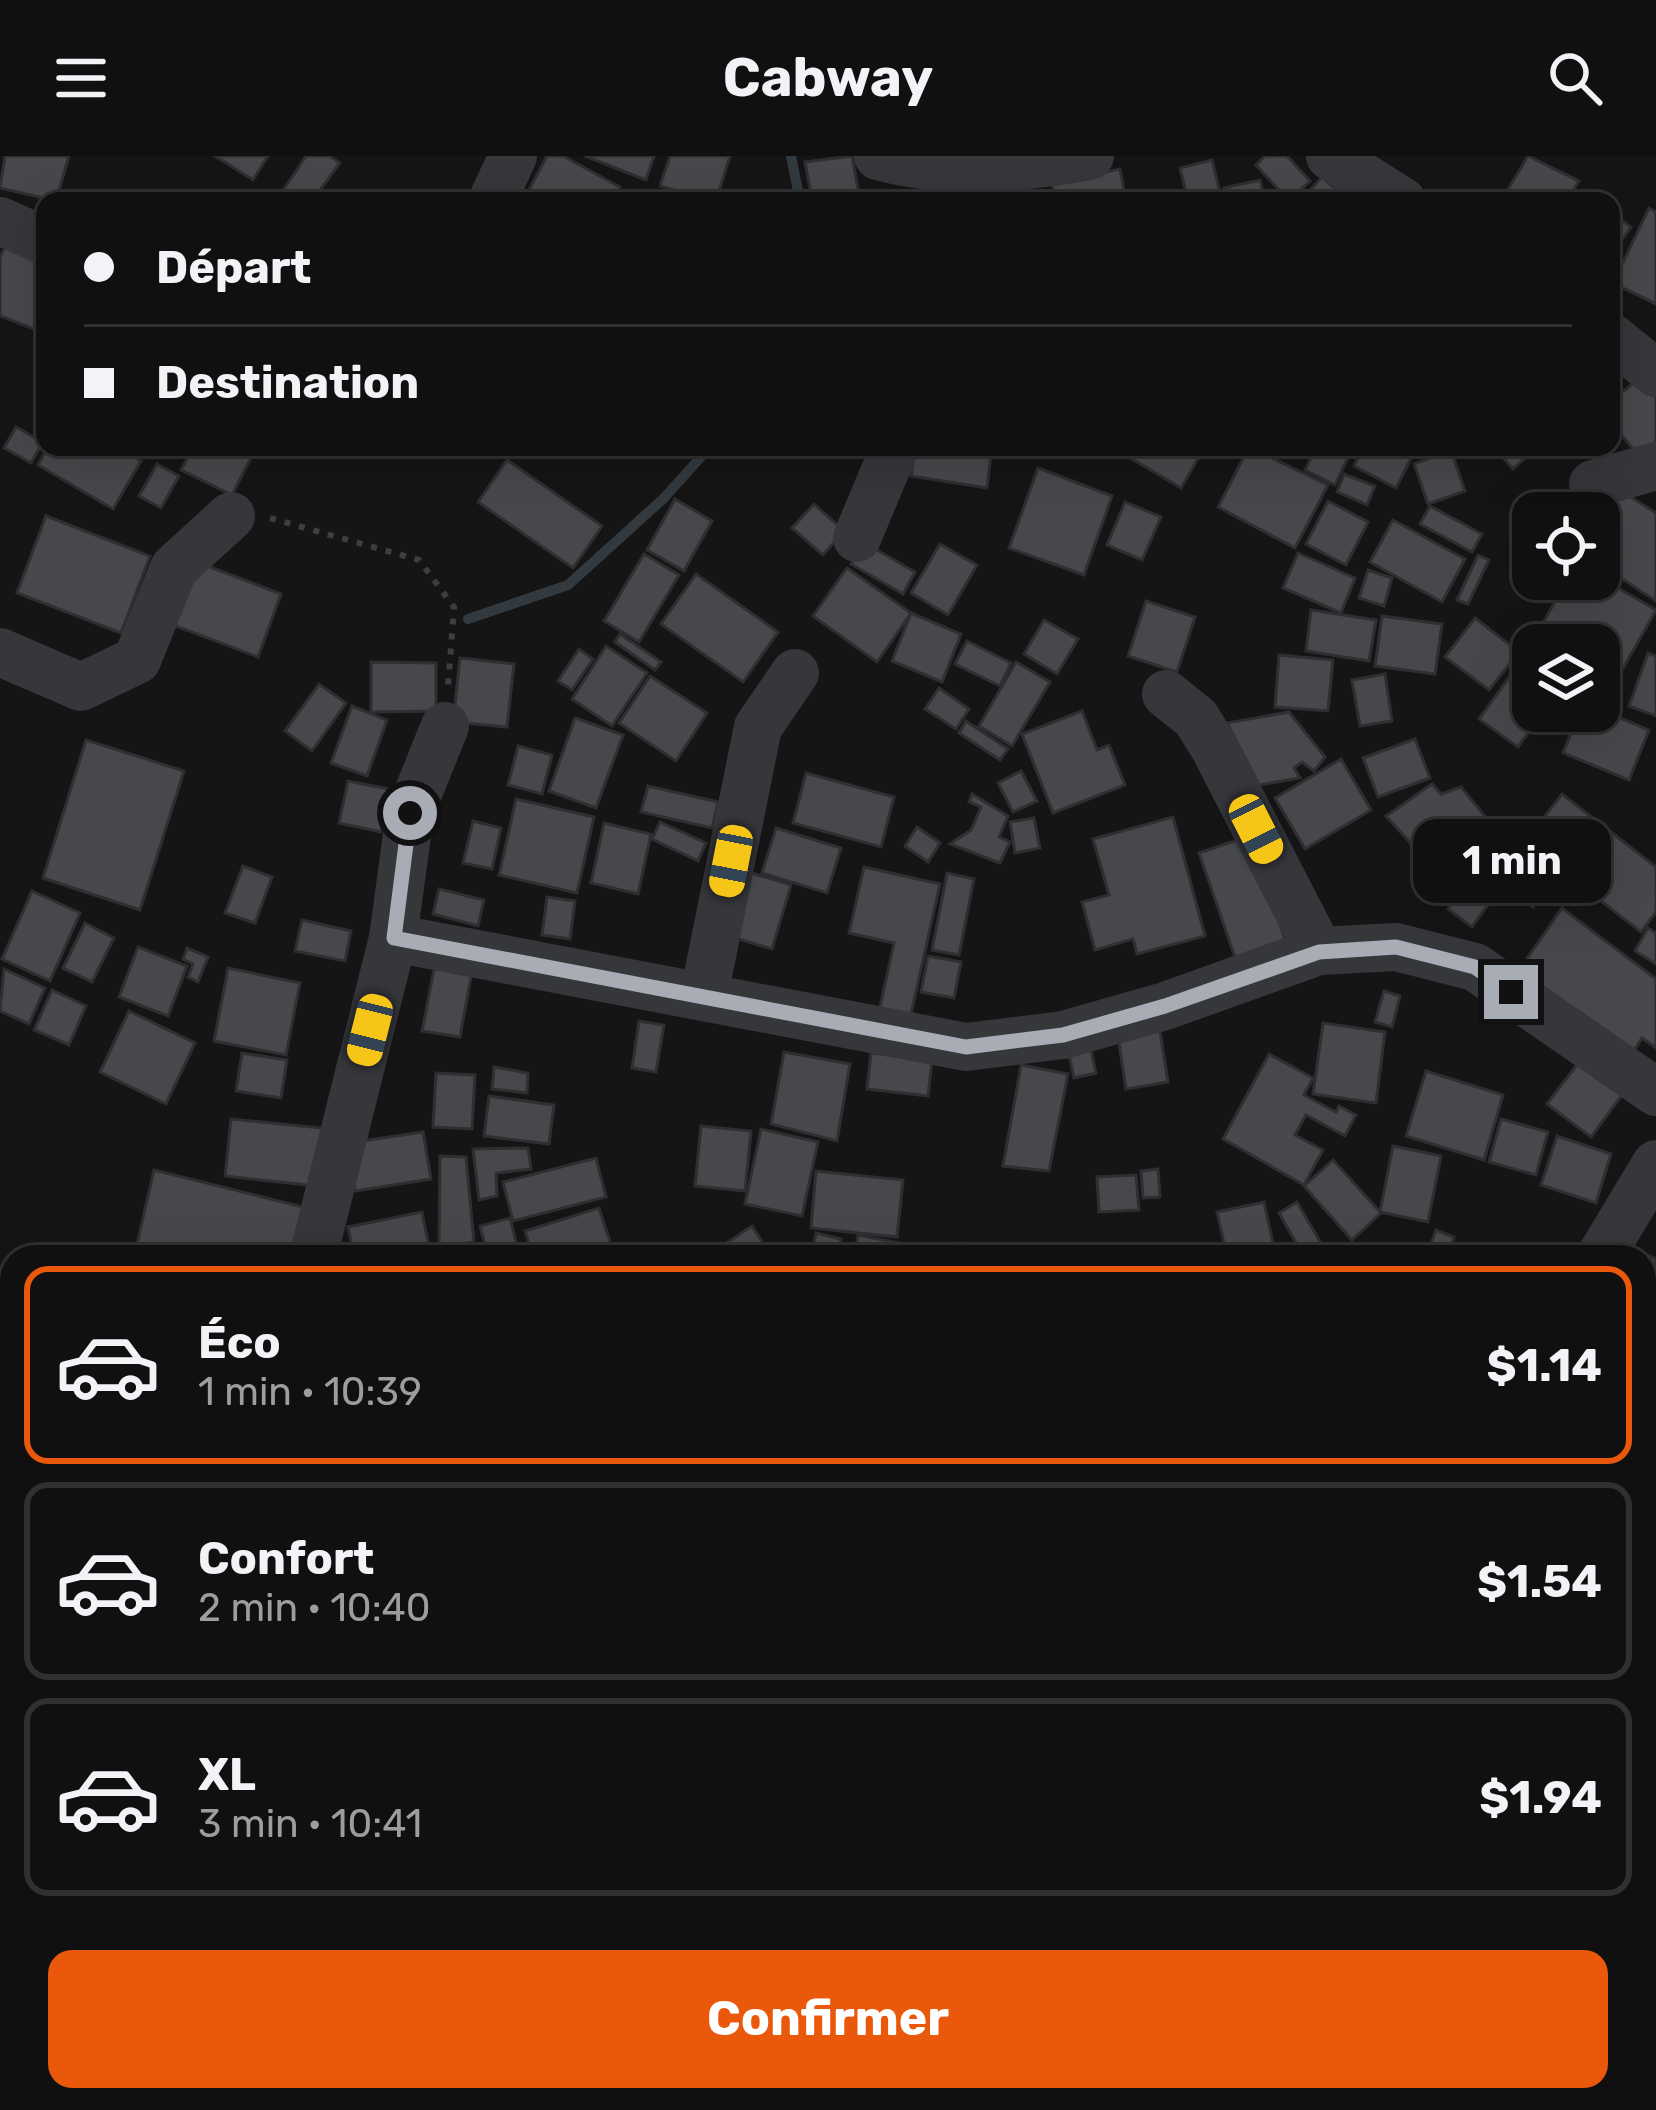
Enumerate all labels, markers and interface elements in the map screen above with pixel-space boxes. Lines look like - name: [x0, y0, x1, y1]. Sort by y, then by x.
- icon: menu: [48, 45, 114, 111]
- icon: search: [1542, 45, 1608, 111]
- text: Cabway: [723, 46, 933, 110]
- text: Départ: [156, 241, 311, 294]
- text: Destination: [156, 356, 419, 409]
- map controls: [1512, 492, 1620, 732]
- button: locate: [1512, 492, 1620, 600]
- button: layers: [1512, 624, 1620, 732]
- route start: [383, 786, 437, 840]
- car: [1224, 789, 1288, 869]
- callout: 1 min: [1412, 818, 1610, 902]
- car: [706, 822, 756, 900]
- text: 1 min: [1462, 838, 1562, 884]
- route end: [1484, 965, 1538, 1019]
- car: [344, 991, 396, 1069]
- icon: car: [54, 1311, 162, 1419]
- text: Éco: [198, 1316, 281, 1369]
- text: $1.14: [1487, 1339, 1602, 1392]
- text: 1 min · 10:39: [198, 1369, 422, 1415]
- icon: car: [54, 1527, 162, 1635]
- text: Confort: [198, 1532, 374, 1585]
- text: $1.54: [1477, 1555, 1602, 1608]
- text: 2 min · 10:40: [198, 1585, 431, 1631]
- icon: car: [54, 1743, 162, 1851]
- text: XL: [198, 1748, 256, 1801]
- text: $1.94: [1479, 1771, 1602, 1824]
- text: 3 min · 10:41: [198, 1801, 422, 1847]
- button: Confirmer: [48, 1950, 1608, 2088]

